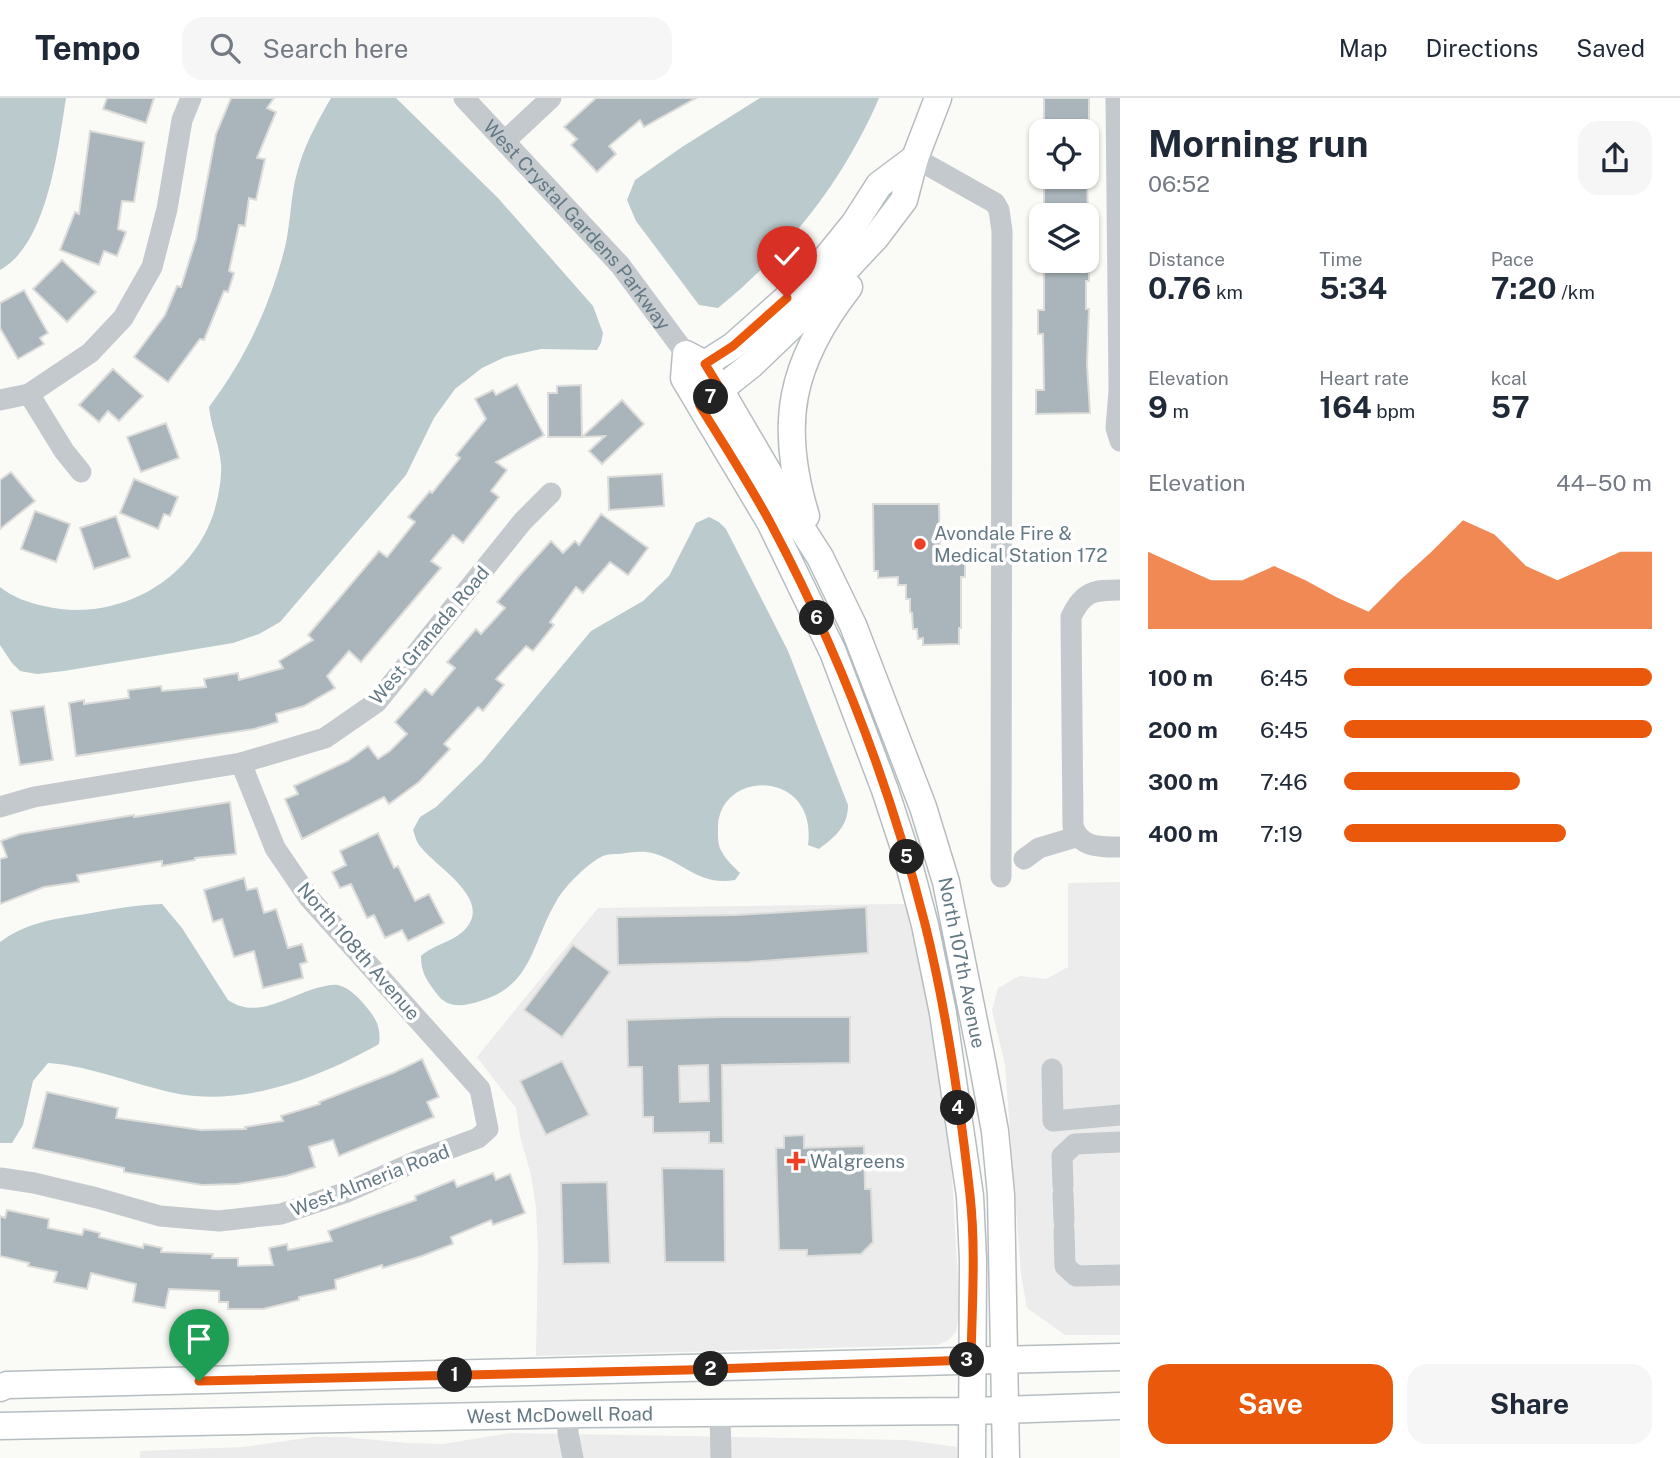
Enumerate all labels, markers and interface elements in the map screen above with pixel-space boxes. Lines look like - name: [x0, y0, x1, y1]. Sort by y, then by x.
- search box: [182, 17, 672, 80]
- text: Tempo: [35, 29, 140, 67]
- icon: search: [206, 29, 244, 67]
- text: Search here: [262, 33, 408, 64]
- text: Map: [1339, 34, 1388, 62]
- text: Directions: [1426, 34, 1538, 62]
- text: Saved: [1576, 34, 1645, 62]
- street label: West Crystal Gardens Parkway: [479, 115, 675, 334]
- map controls: [1029, 119, 1099, 273]
- button: locate: [1029, 119, 1099, 189]
- text: Morning run: [1148, 121, 1369, 166]
- button: share: [1578, 121, 1652, 195]
- text: 06:52: [1148, 170, 1210, 197]
- button: layers: [1029, 203, 1099, 273]
- pin: [757, 226, 817, 298]
- icon: check: [768, 237, 806, 275]
- text: Distance: [1148, 248, 1225, 270]
- text: Time: [1319, 248, 1363, 270]
- text: Pace: [1491, 248, 1534, 270]
- text: 0.76: [1148, 270, 1211, 306]
- text: 5:34: [1319, 270, 1387, 306]
- text: 7:20: [1491, 270, 1557, 306]
- text: km: [1211, 281, 1243, 303]
- text: /km: [1557, 281, 1595, 303]
- text: Elevation: [1148, 367, 1229, 389]
- text: Heart rate: [1319, 367, 1409, 389]
- text: kcal: [1491, 367, 1527, 389]
- pin: 7: [694, 380, 728, 414]
- text: 7: [705, 385, 716, 407]
- text: 9: [1148, 389, 1168, 425]
- text: 164: [1319, 389, 1372, 425]
- text: 57: [1491, 389, 1530, 425]
- text: m: [1168, 400, 1189, 422]
- text: bpm: [1372, 400, 1415, 422]
- text: Elevation: [1148, 469, 1246, 496]
- text: 44–50 m: [1556, 469, 1652, 496]
- place label: Avondale Fire & Medical Station 172: [934, 522, 1108, 566]
- marker: Avondale Fire & Medical Station 172: [912, 536, 928, 552]
- street label: West Granada Road: [365, 561, 493, 709]
- pin: 6: [800, 601, 834, 636]
- text: 6: [810, 606, 823, 628]
- text: 100 m: [1148, 664, 1213, 691]
- text: 6:45: [1260, 664, 1308, 691]
- text: 200 m: [1148, 716, 1218, 743]
- text: 6:45: [1260, 716, 1308, 743]
- text: 300 m: [1148, 768, 1219, 795]
- text: 7:46: [1260, 768, 1308, 795]
- text: 400 m: [1148, 820, 1218, 847]
- text: 7:19: [1260, 820, 1303, 847]
- pin: 5: [890, 840, 925, 874]
- text: 5: [900, 845, 913, 867]
- street label: North 107th Avenue: [934, 875, 990, 1050]
- street label: North 108th Avenue: [293, 878, 425, 1024]
- pin: 4: [940, 1090, 976, 1126]
- text: 4: [951, 1096, 964, 1118]
- street label: West Almeria Road: [288, 1140, 452, 1220]
- place label: Walgreens: [810, 1150, 905, 1172]
- marker: Walgreens: [788, 1153, 804, 1169]
- pin: [169, 1309, 229, 1381]
- icon: arrive: [180, 1320, 218, 1358]
- pin: 3: [950, 1342, 984, 1378]
- text: 3: [960, 1348, 973, 1370]
- pin: 2: [694, 1352, 728, 1386]
- text: 2: [704, 1357, 717, 1379]
- pin: 1: [438, 1358, 472, 1392]
- text: 1: [450, 1363, 459, 1385]
- button: Save: [1148, 1364, 1393, 1444]
- button: Share: [1407, 1364, 1652, 1444]
- street label: West McDowell Road: [466, 1402, 653, 1427]

